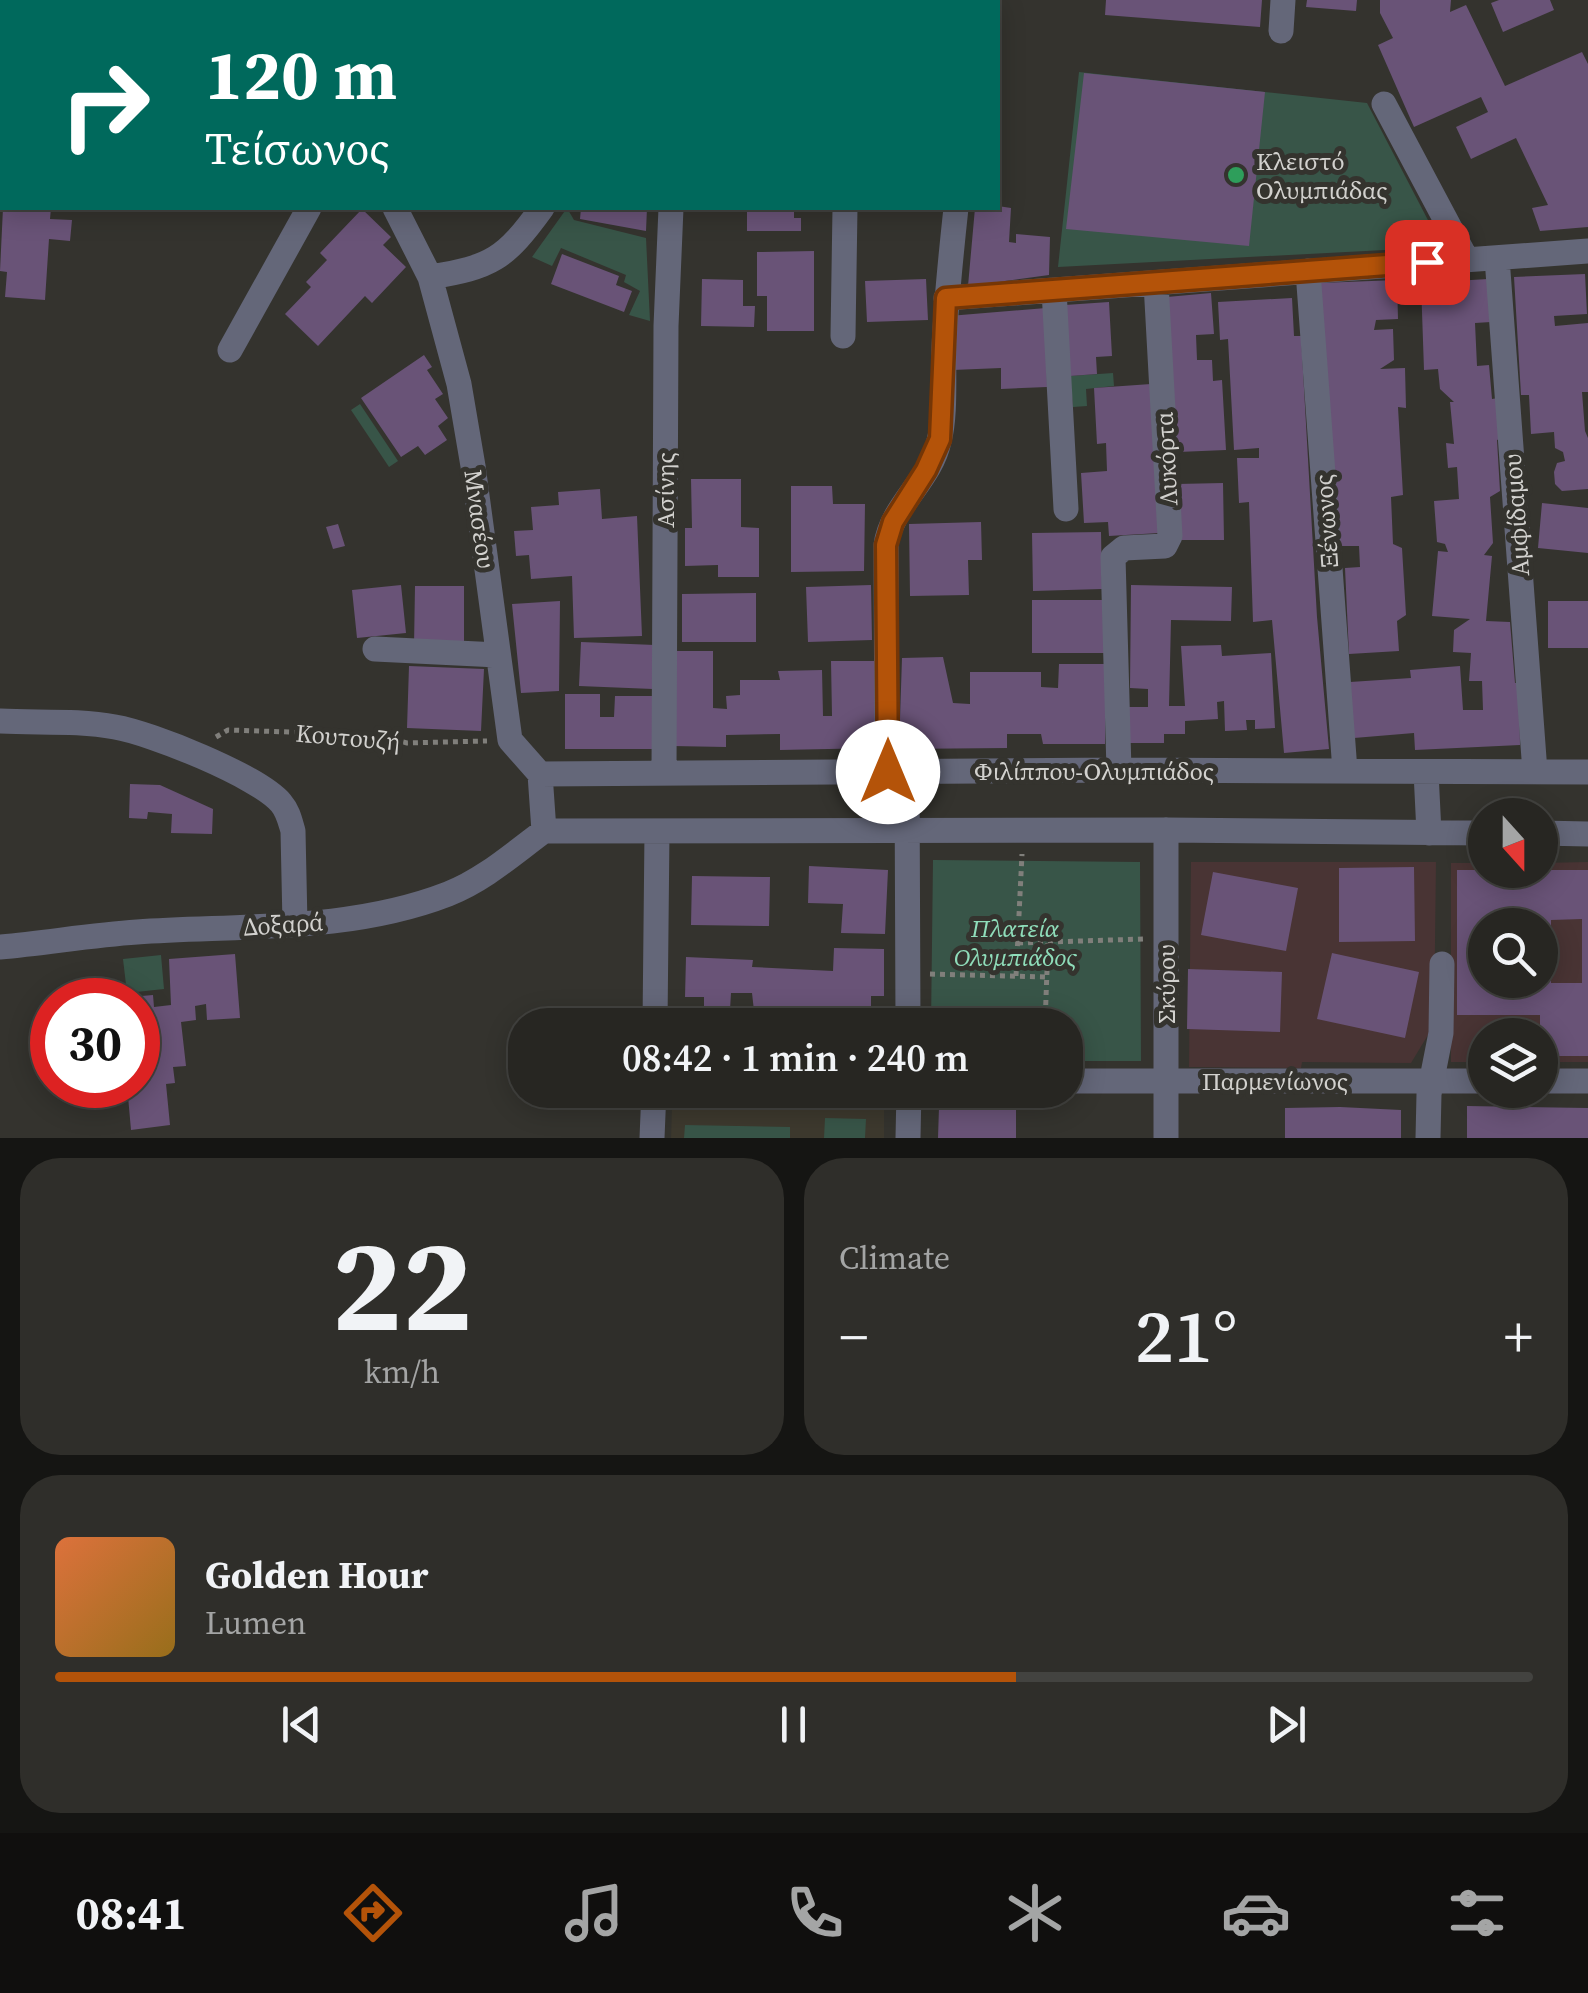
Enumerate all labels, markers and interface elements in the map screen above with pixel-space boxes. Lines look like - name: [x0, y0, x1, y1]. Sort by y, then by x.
- text: 120 m: [205, 26, 397, 122]
- icon: right: [40, 40, 170, 170]
- text: Τείσωνος: [205, 117, 390, 179]
- place label: Κλειστό Ολυμπιάδας: [1256, 144, 1388, 207]
- marker: Κλειστό Ολυμπιάδας: [1225, 164, 1247, 186]
- pin: [1385, 220, 1470, 305]
- icon: arrive: [1400, 235, 1455, 290]
- street label: Λυκόρτα: [1147, 411, 1185, 507]
- street label: Ασίνης: [648, 452, 682, 528]
- street label: Αμφίδαμου: [1495, 453, 1537, 577]
- street label: Μνασέου: [456, 467, 504, 571]
- street label: Ξένωνος: [1306, 473, 1346, 569]
- street label: Κουτουζή: [294, 715, 402, 759]
- position arrow: [836, 720, 940, 824]
- street label: Φιλίππου-Ολυμπιάδος: [974, 754, 1214, 788]
- north arrow: [1468, 798, 1558, 888]
- map controls: [1468, 798, 1558, 1108]
- street label: Δοξαρά: [242, 904, 324, 944]
- button: search: [1468, 908, 1558, 998]
- park label: Πλατεία Ολυμπιάδος: [954, 911, 1077, 974]
- street label: Σκύρου: [1149, 944, 1183, 1024]
- speed limit sign: 30: [30, 978, 160, 1108]
- button: layers: [1468, 1018, 1558, 1108]
- text: 08:42 · 1 min · 240 m: [622, 1032, 969, 1084]
- street label: Παρμενίωνος: [1202, 1064, 1348, 1098]
- text: 22: [332, 1195, 472, 1374]
- text: Climate: [839, 1236, 950, 1280]
- text: 21°: [1135, 1284, 1237, 1387]
- text: −: [839, 1299, 868, 1374]
- text: +: [1504, 1299, 1533, 1374]
- text: km/h: [364, 1350, 440, 1394]
- text: Golden Hour: [205, 1549, 428, 1601]
- text: Lumen: [205, 1601, 307, 1645]
- icon: previous: [274, 1697, 329, 1752]
- icon: pause: [766, 1697, 821, 1752]
- icon: next: [1259, 1697, 1314, 1752]
- icon: directions: [338, 1878, 408, 1948]
- icon: music: [559, 1878, 629, 1948]
- icon: phone: [780, 1878, 850, 1948]
- icon: climate: [1000, 1878, 1070, 1948]
- icon: car: [1221, 1878, 1291, 1948]
- icon: filters: [1442, 1878, 1512, 1948]
- text: 08:41: [75, 1882, 187, 1944]

